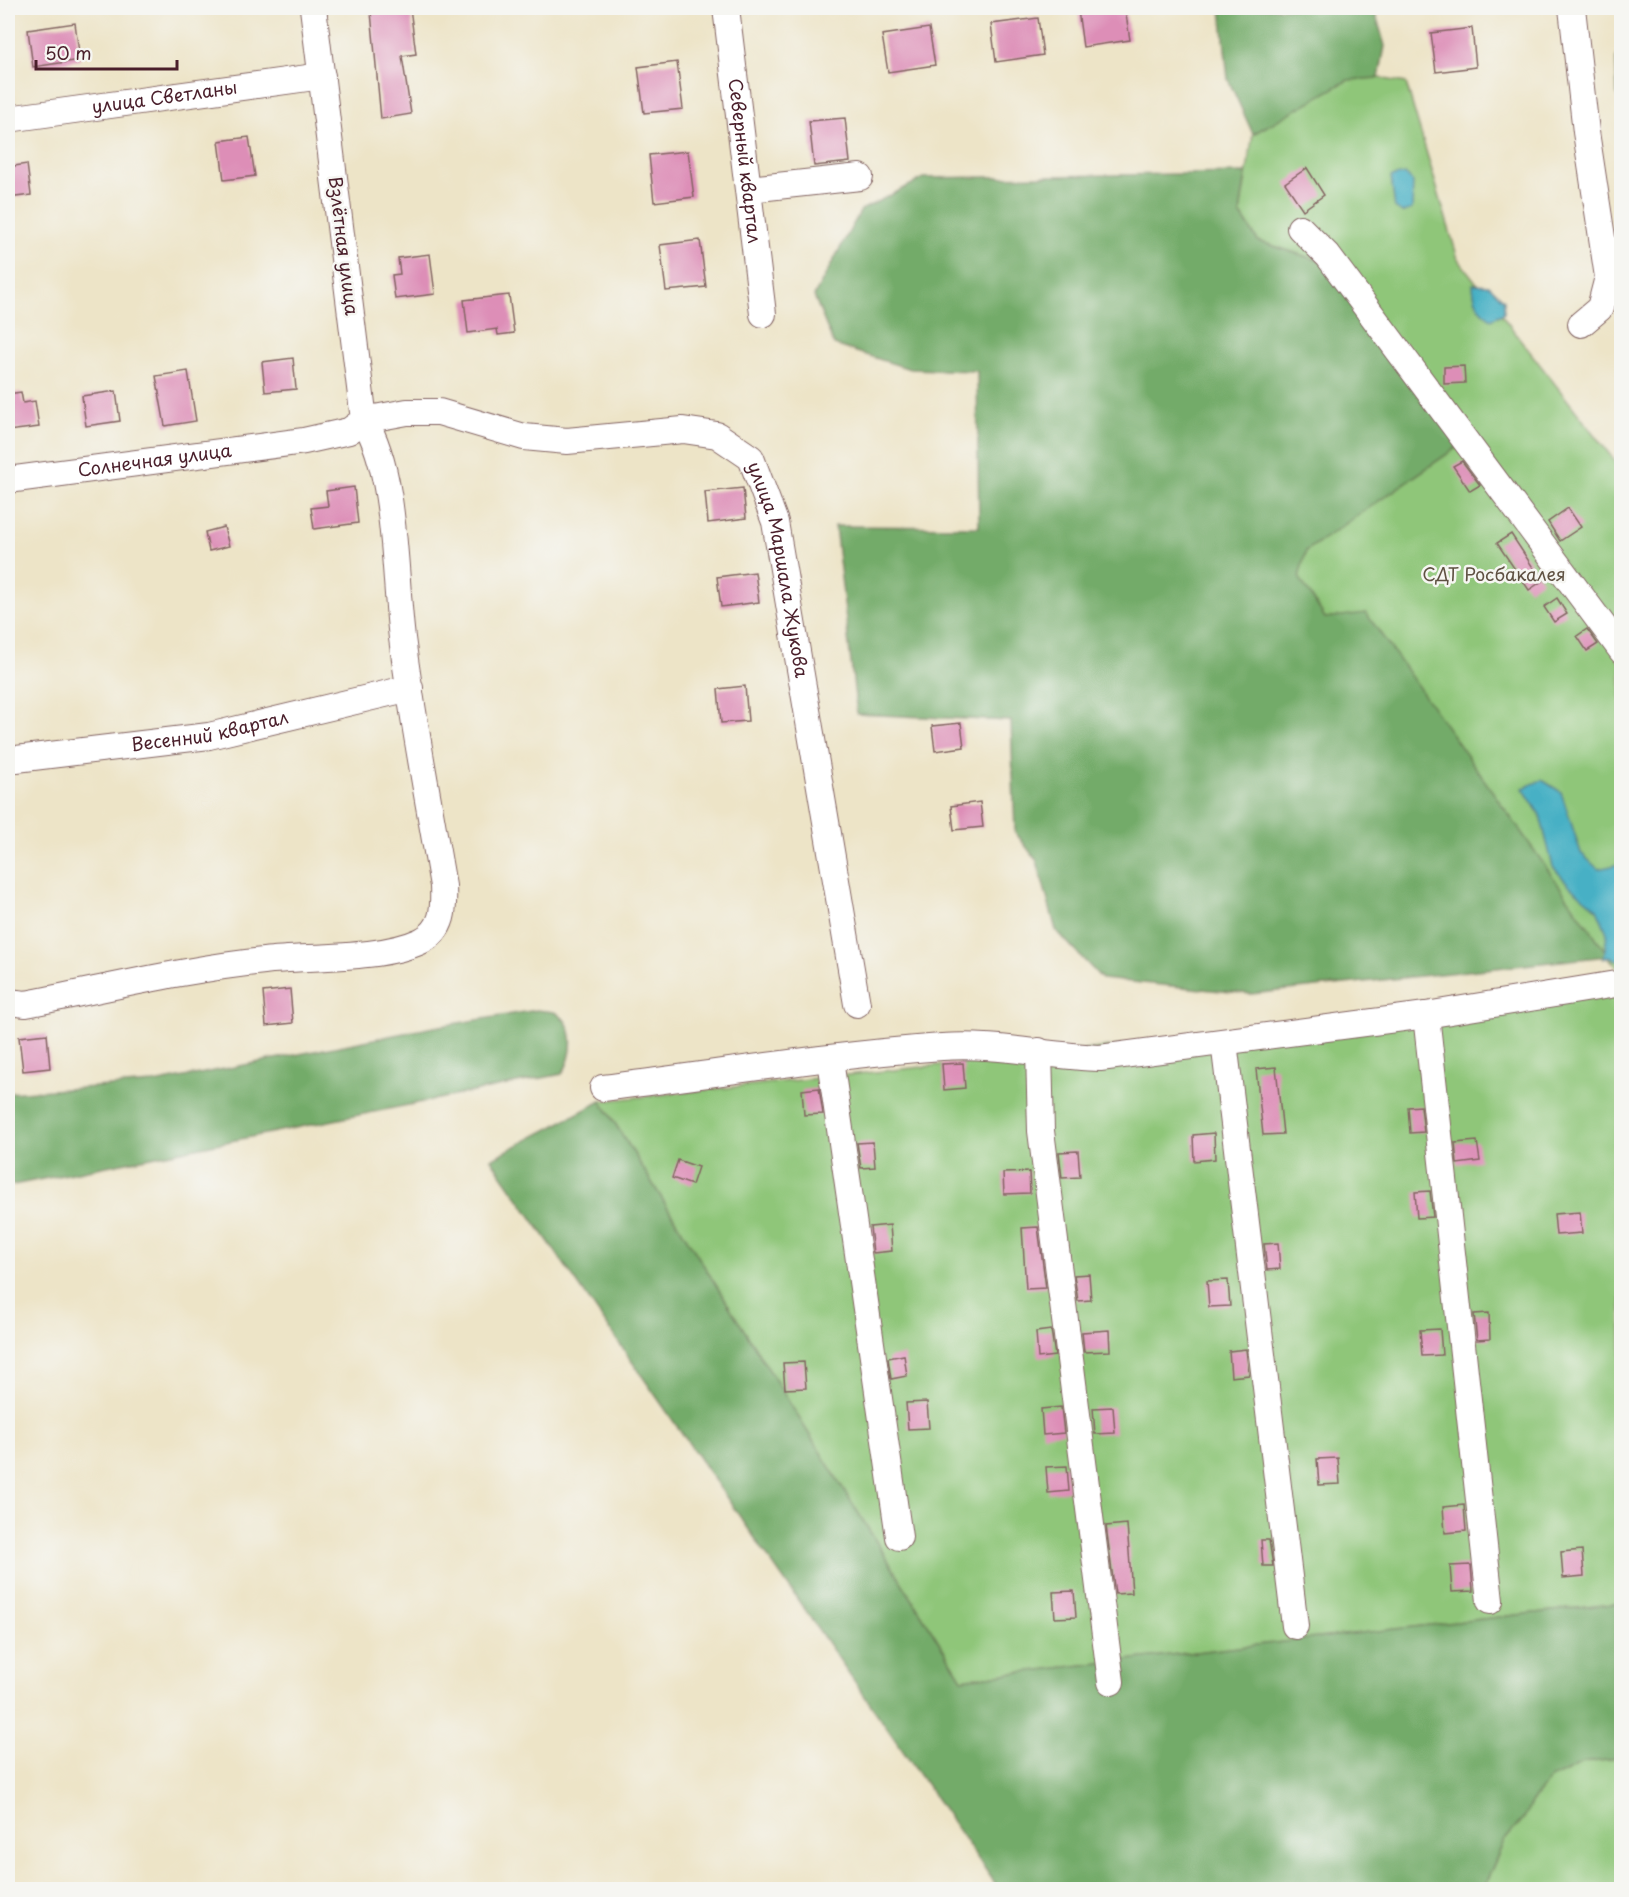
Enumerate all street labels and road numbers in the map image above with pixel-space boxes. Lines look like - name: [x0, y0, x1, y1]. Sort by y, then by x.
- street label: улица Светланы: [90, 73, 239, 119]
- street label: Северный квартал: [723, 77, 769, 245]
- street label: Взлётная улица: [323, 175, 366, 317]
- street label: Солнечная улица: [76, 436, 234, 483]
- street label: улица Маршала Жукова: [742, 457, 816, 680]
- street label: Весенний квартал: [130, 703, 291, 757]

